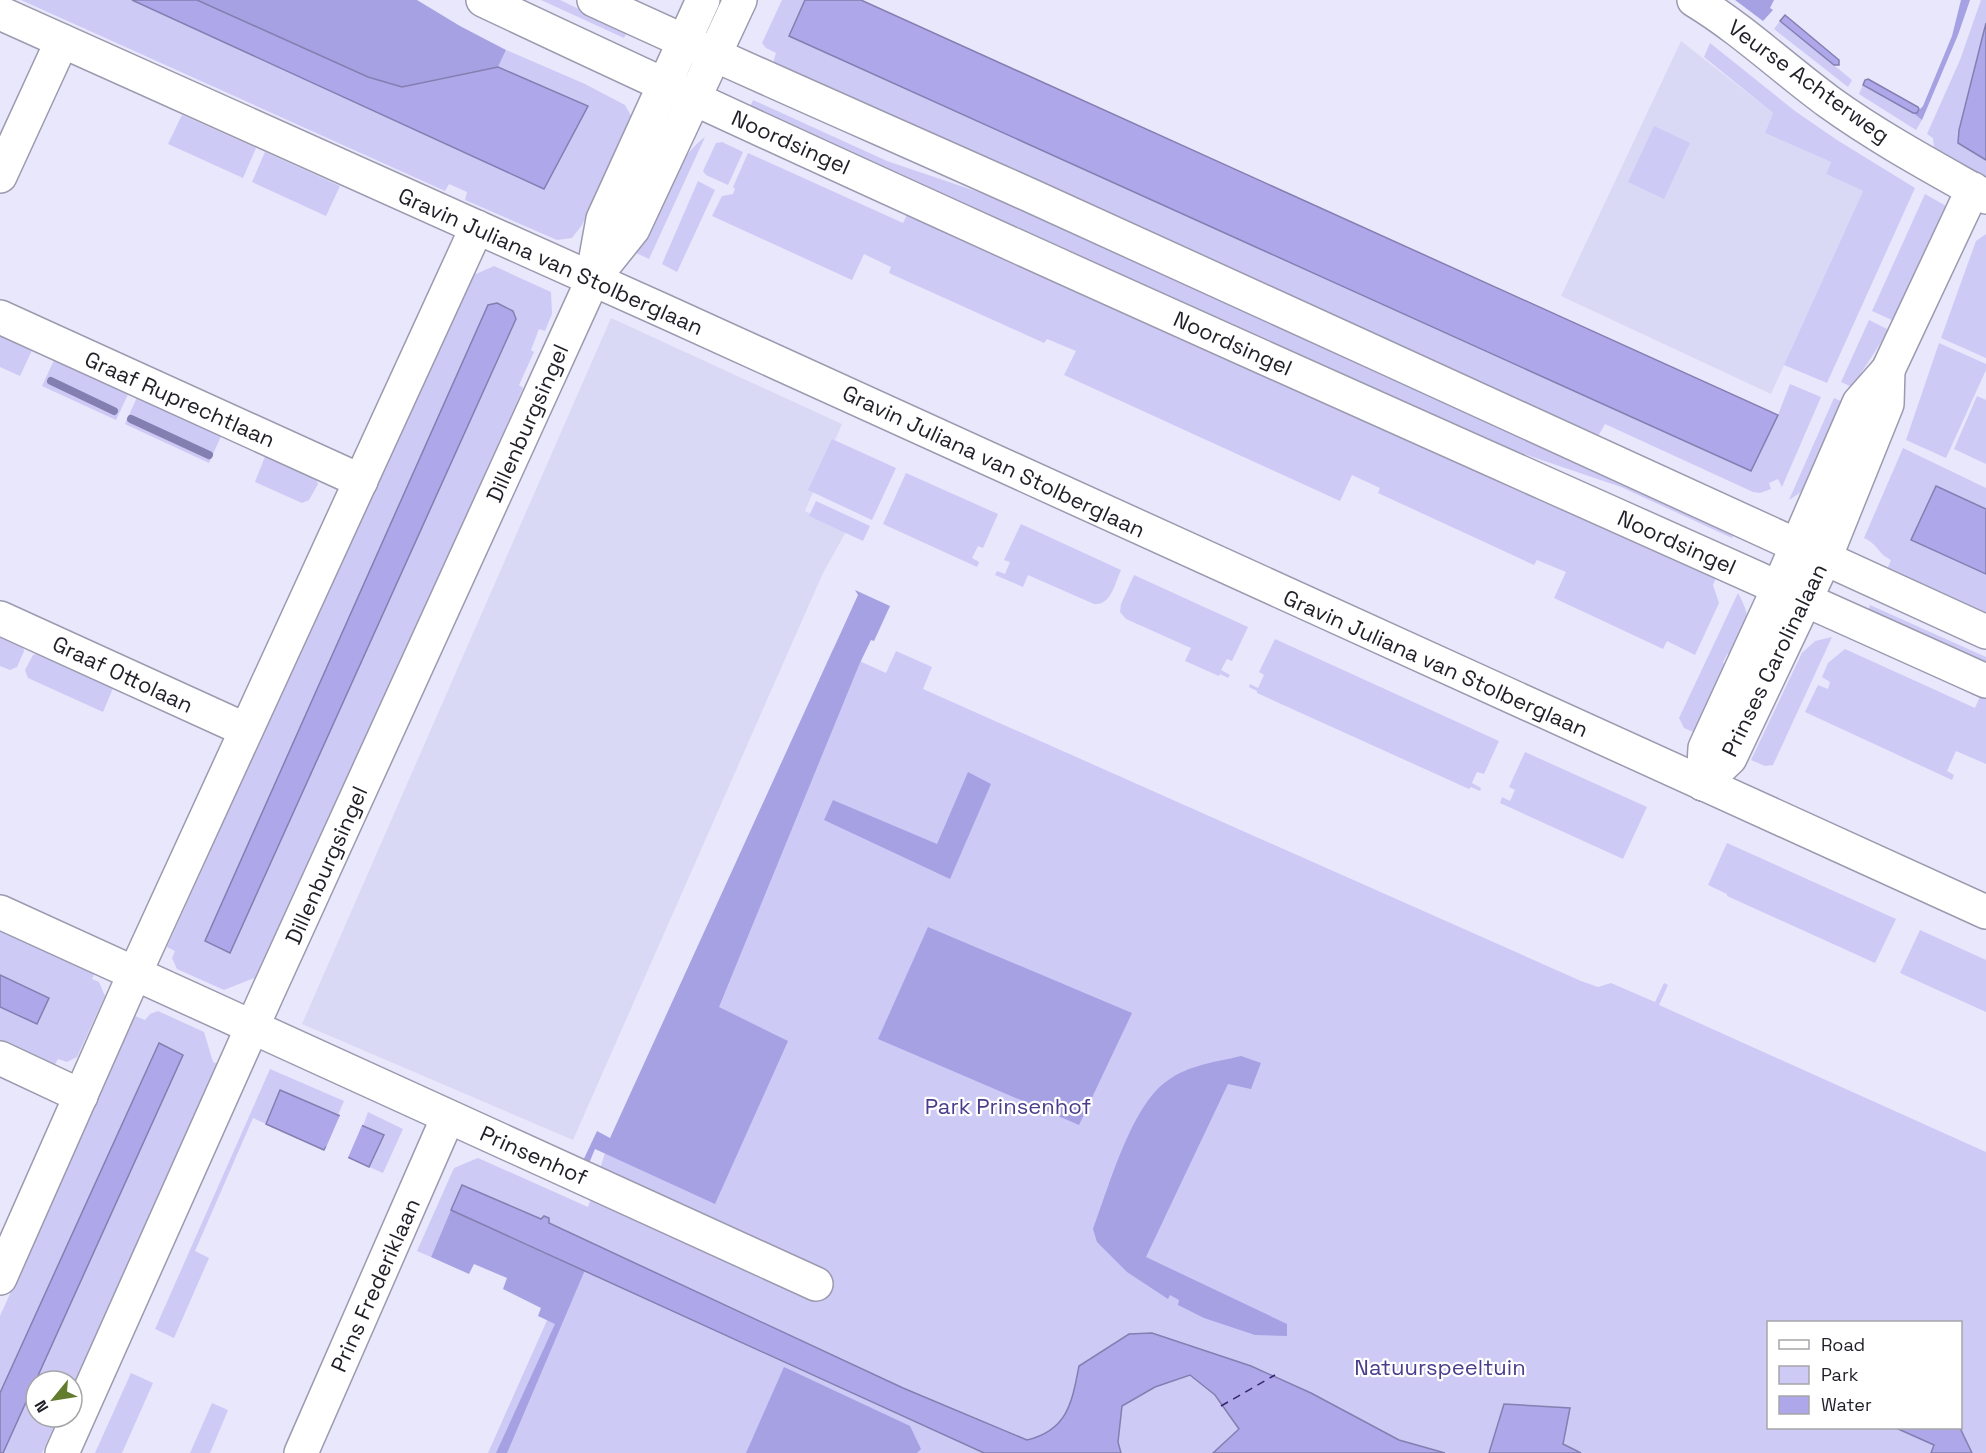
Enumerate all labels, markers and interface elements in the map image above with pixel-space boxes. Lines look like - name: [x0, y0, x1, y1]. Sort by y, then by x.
- street label: Veurse Achterweg: [1723, 13, 1895, 149]
- street label: Noordsingel: [727, 103, 855, 181]
- street label: Gravin Juliana van Stolberglaan: [394, 181, 708, 341]
- street label: Noordsingel: [1169, 304, 1297, 382]
- street label: Dillenburgsingel: [480, 340, 574, 506]
- street label: Graaf Ruprechtlaan: [80, 344, 280, 454]
- street label: Gravin Juliana van Stolberglaan: [838, 378, 1150, 544]
- street label: Noordsingel: [1613, 503, 1741, 581]
- street label: Prinses Carolinalaan: [1715, 559, 1833, 761]
- street label: Gravin Juliana van Stolberglaan: [1279, 583, 1593, 743]
- street label: Graaf Ottolaan: [48, 629, 198, 719]
- street label: Dillenburgsingel: [279, 782, 373, 948]
- park label: Park Prinsenhof: [925, 1092, 1091, 1120]
- street label: Prinsenhof: [476, 1119, 592, 1191]
- street label: Prins Frederiklaan: [324, 1194, 426, 1376]
- legend: [1767, 1321, 1962, 1429]
- text: Road: [1821, 1333, 1865, 1356]
- park label: Natuurspeeltuin: [1354, 1353, 1526, 1381]
- text: Park: [1821, 1363, 1859, 1386]
- north arrow: [24, 1369, 84, 1429]
- text: Water: [1821, 1393, 1872, 1416]
- text: N: [30, 1396, 53, 1416]

